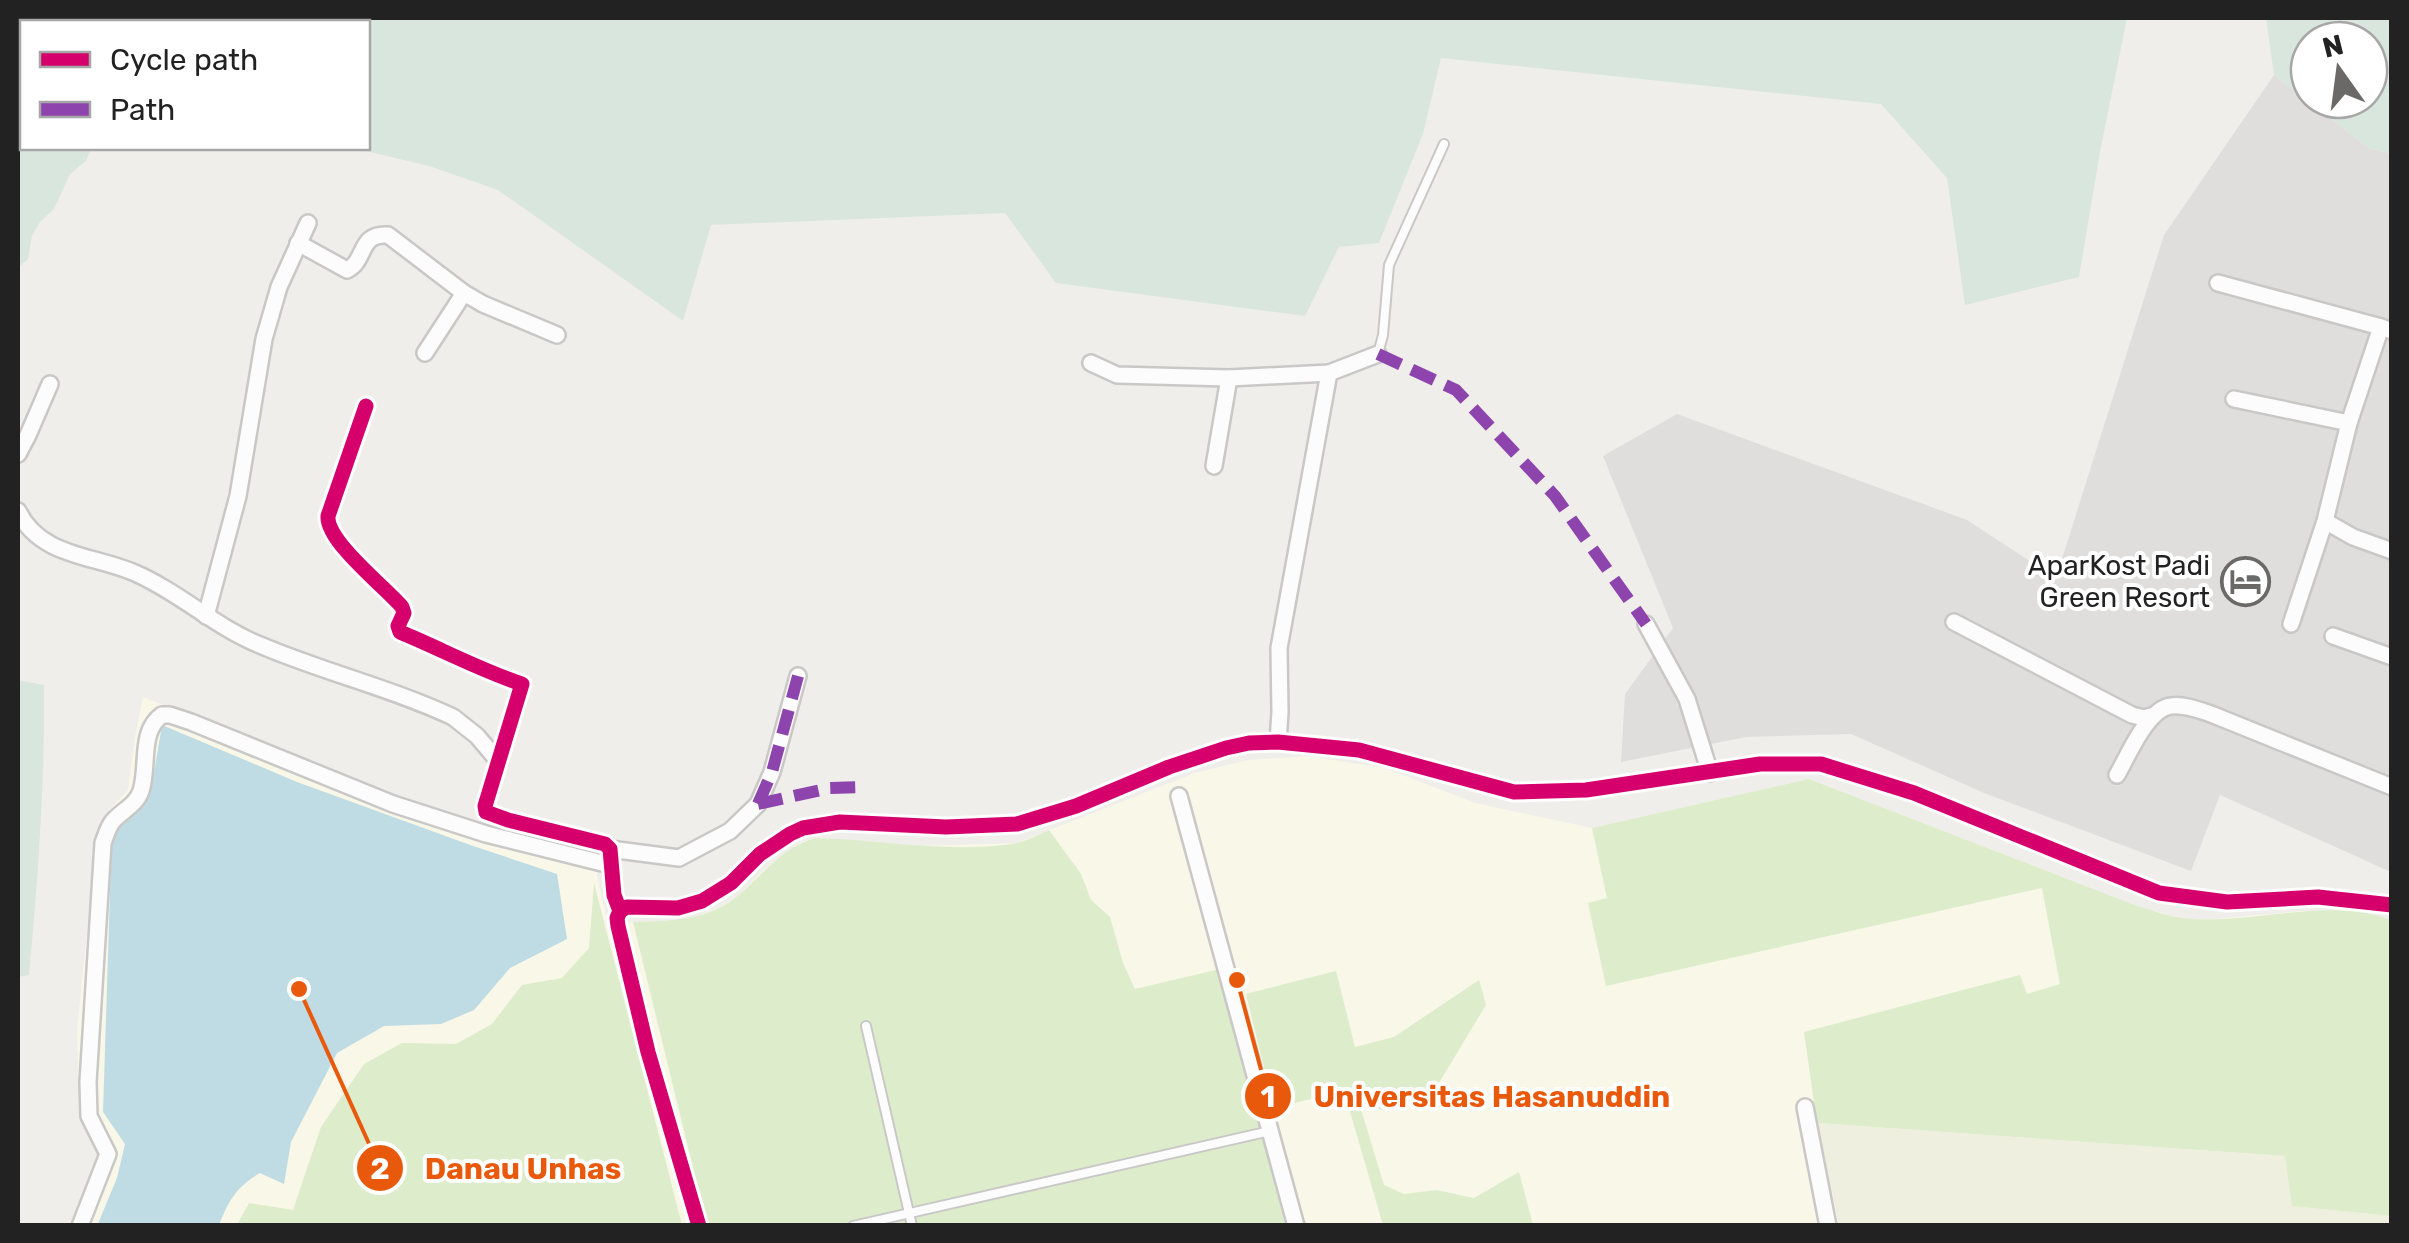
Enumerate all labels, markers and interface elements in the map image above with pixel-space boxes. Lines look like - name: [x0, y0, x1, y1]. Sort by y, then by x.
- legend: [20, 20, 370, 150]
- north arrow: [2289, 20, 2389, 120]
- text: N: [2319, 28, 2347, 65]
- text: Cycle path: [110, 42, 258, 78]
- text: Path: [110, 92, 175, 128]
- place label: AparKost Padi Green Resort: [2028, 549, 2210, 614]
- hotel icon: AparKost Padi Green Resort: [2219, 555, 2271, 607]
- callout: Universitas Hasanuddin: [1243, 1066, 1690, 1126]
- text: 1: [1261, 1079, 1275, 1115]
- text: Universitas Hasanuddin: [1314, 1079, 1670, 1115]
- callout: Danau Unhas: [355, 1138, 641, 1198]
- text: 2: [370, 1151, 390, 1187]
- text: Danau Unhas: [425, 1151, 621, 1187]

